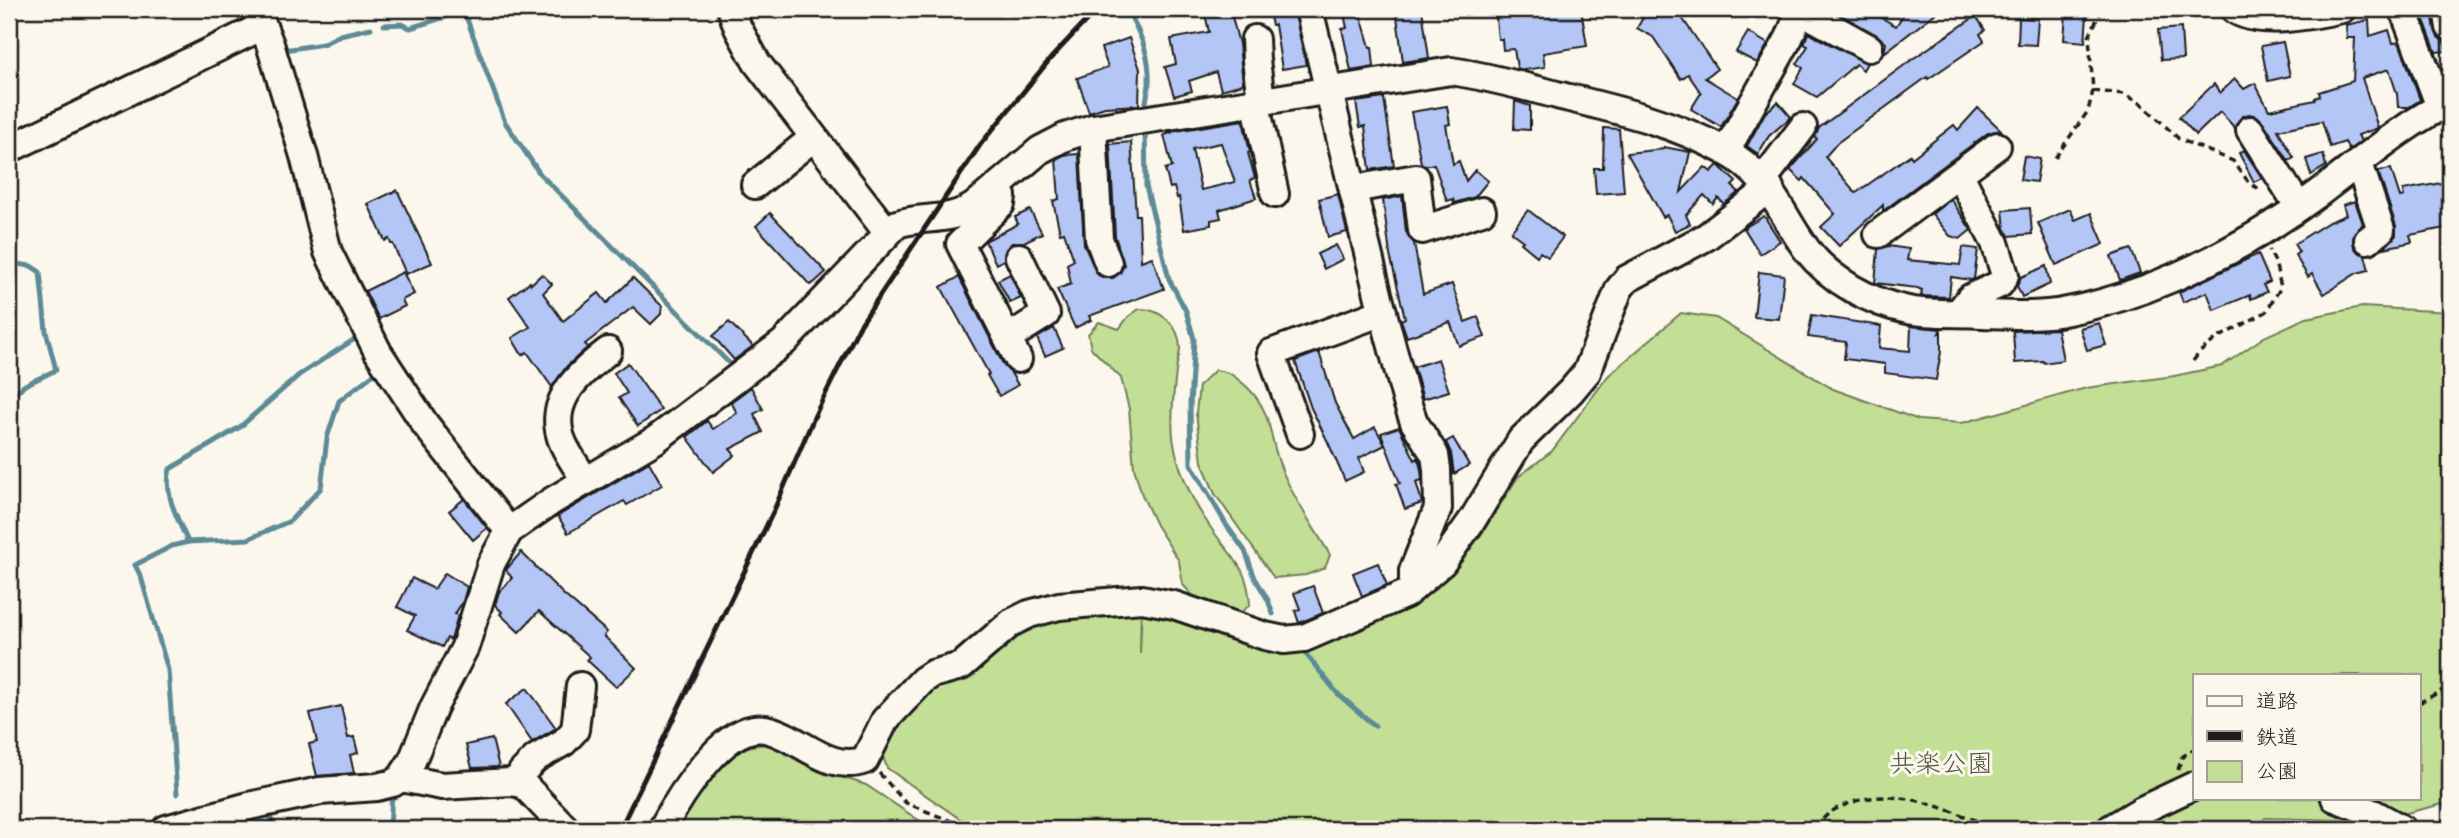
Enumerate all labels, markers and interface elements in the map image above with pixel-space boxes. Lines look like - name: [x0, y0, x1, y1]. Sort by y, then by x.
- legend: [2193, 674, 2420, 800]
- text: 道路: [2256, 688, 2298, 716]
- text: 鉄道: [2256, 724, 2298, 752]
- park label: 共楽公園: [1889, 748, 1993, 782]
- text: 公園: [2256, 758, 2298, 786]

